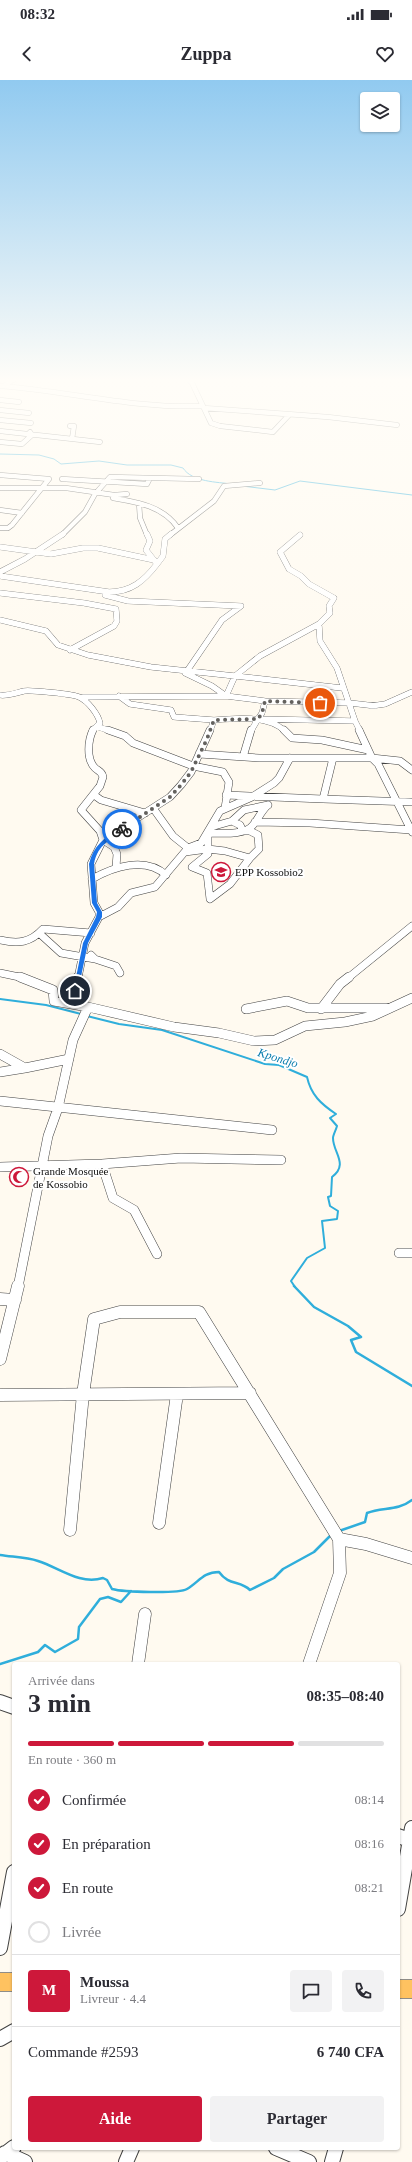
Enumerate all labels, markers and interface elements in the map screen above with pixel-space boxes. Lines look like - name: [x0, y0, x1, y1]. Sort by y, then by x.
- text: 08:32: [20, 6, 55, 22]
- icon: back: [16, 43, 38, 65]
- icon: heart: [374, 43, 396, 65]
- text: Zuppa: [180, 44, 232, 64]
- map controls: [360, 92, 400, 132]
- button: layers: [360, 92, 400, 132]
- pin: [303, 686, 337, 720]
- icon: bag: [309, 692, 331, 714]
- courier: [102, 809, 142, 849]
- icon: bike: [111, 818, 133, 840]
- school or university icon: EPP Kossobio2: [210, 861, 232, 883]
- place label: EPP Kossobio2: [235, 866, 303, 878]
- pin: [58, 974, 92, 1008]
- icon: home: [64, 980, 86, 1002]
- water label: Kpondjo: [255, 1045, 300, 1071]
- place label: Grande Mosquée de Kossobio: [33, 1165, 109, 1190]
- mosque icon: Grande Mosquée de Kossobio: [8, 1166, 30, 1188]
- text: Arrivée dans: [28, 1673, 95, 1688]
- text: 08:35–08:40: [307, 1688, 384, 1704]
- text: 3 min: [28, 1689, 91, 1718]
- text: En route · 360 m: [28, 1752, 116, 1767]
- icon: check: [28, 1789, 50, 1811]
- text: Confirmée: [62, 1792, 126, 1808]
- text: 08:14: [354, 1792, 384, 1807]
- icon: check: [28, 1833, 50, 1855]
- text: En préparation: [62, 1836, 151, 1852]
- text: 08:16: [354, 1836, 384, 1851]
- icon: check: [28, 1877, 50, 1899]
- text: En route: [62, 1880, 113, 1896]
- text: 08:21: [354, 1880, 384, 1895]
- text: Livrée: [62, 1924, 101, 1940]
- button: chat: [290, 1970, 332, 2012]
- button: phone: [342, 1970, 384, 2012]
- text: Moussa: [80, 1974, 129, 1990]
- text: M: [42, 1982, 56, 1998]
- text: Livreur · 4.4: [80, 1991, 146, 2006]
- text: Commande #2593: [28, 2044, 138, 2060]
- text: 6 740 CFA: [317, 2044, 384, 2060]
- button: Aide: [28, 2096, 202, 2142]
- button: Partager: [210, 2096, 384, 2142]

